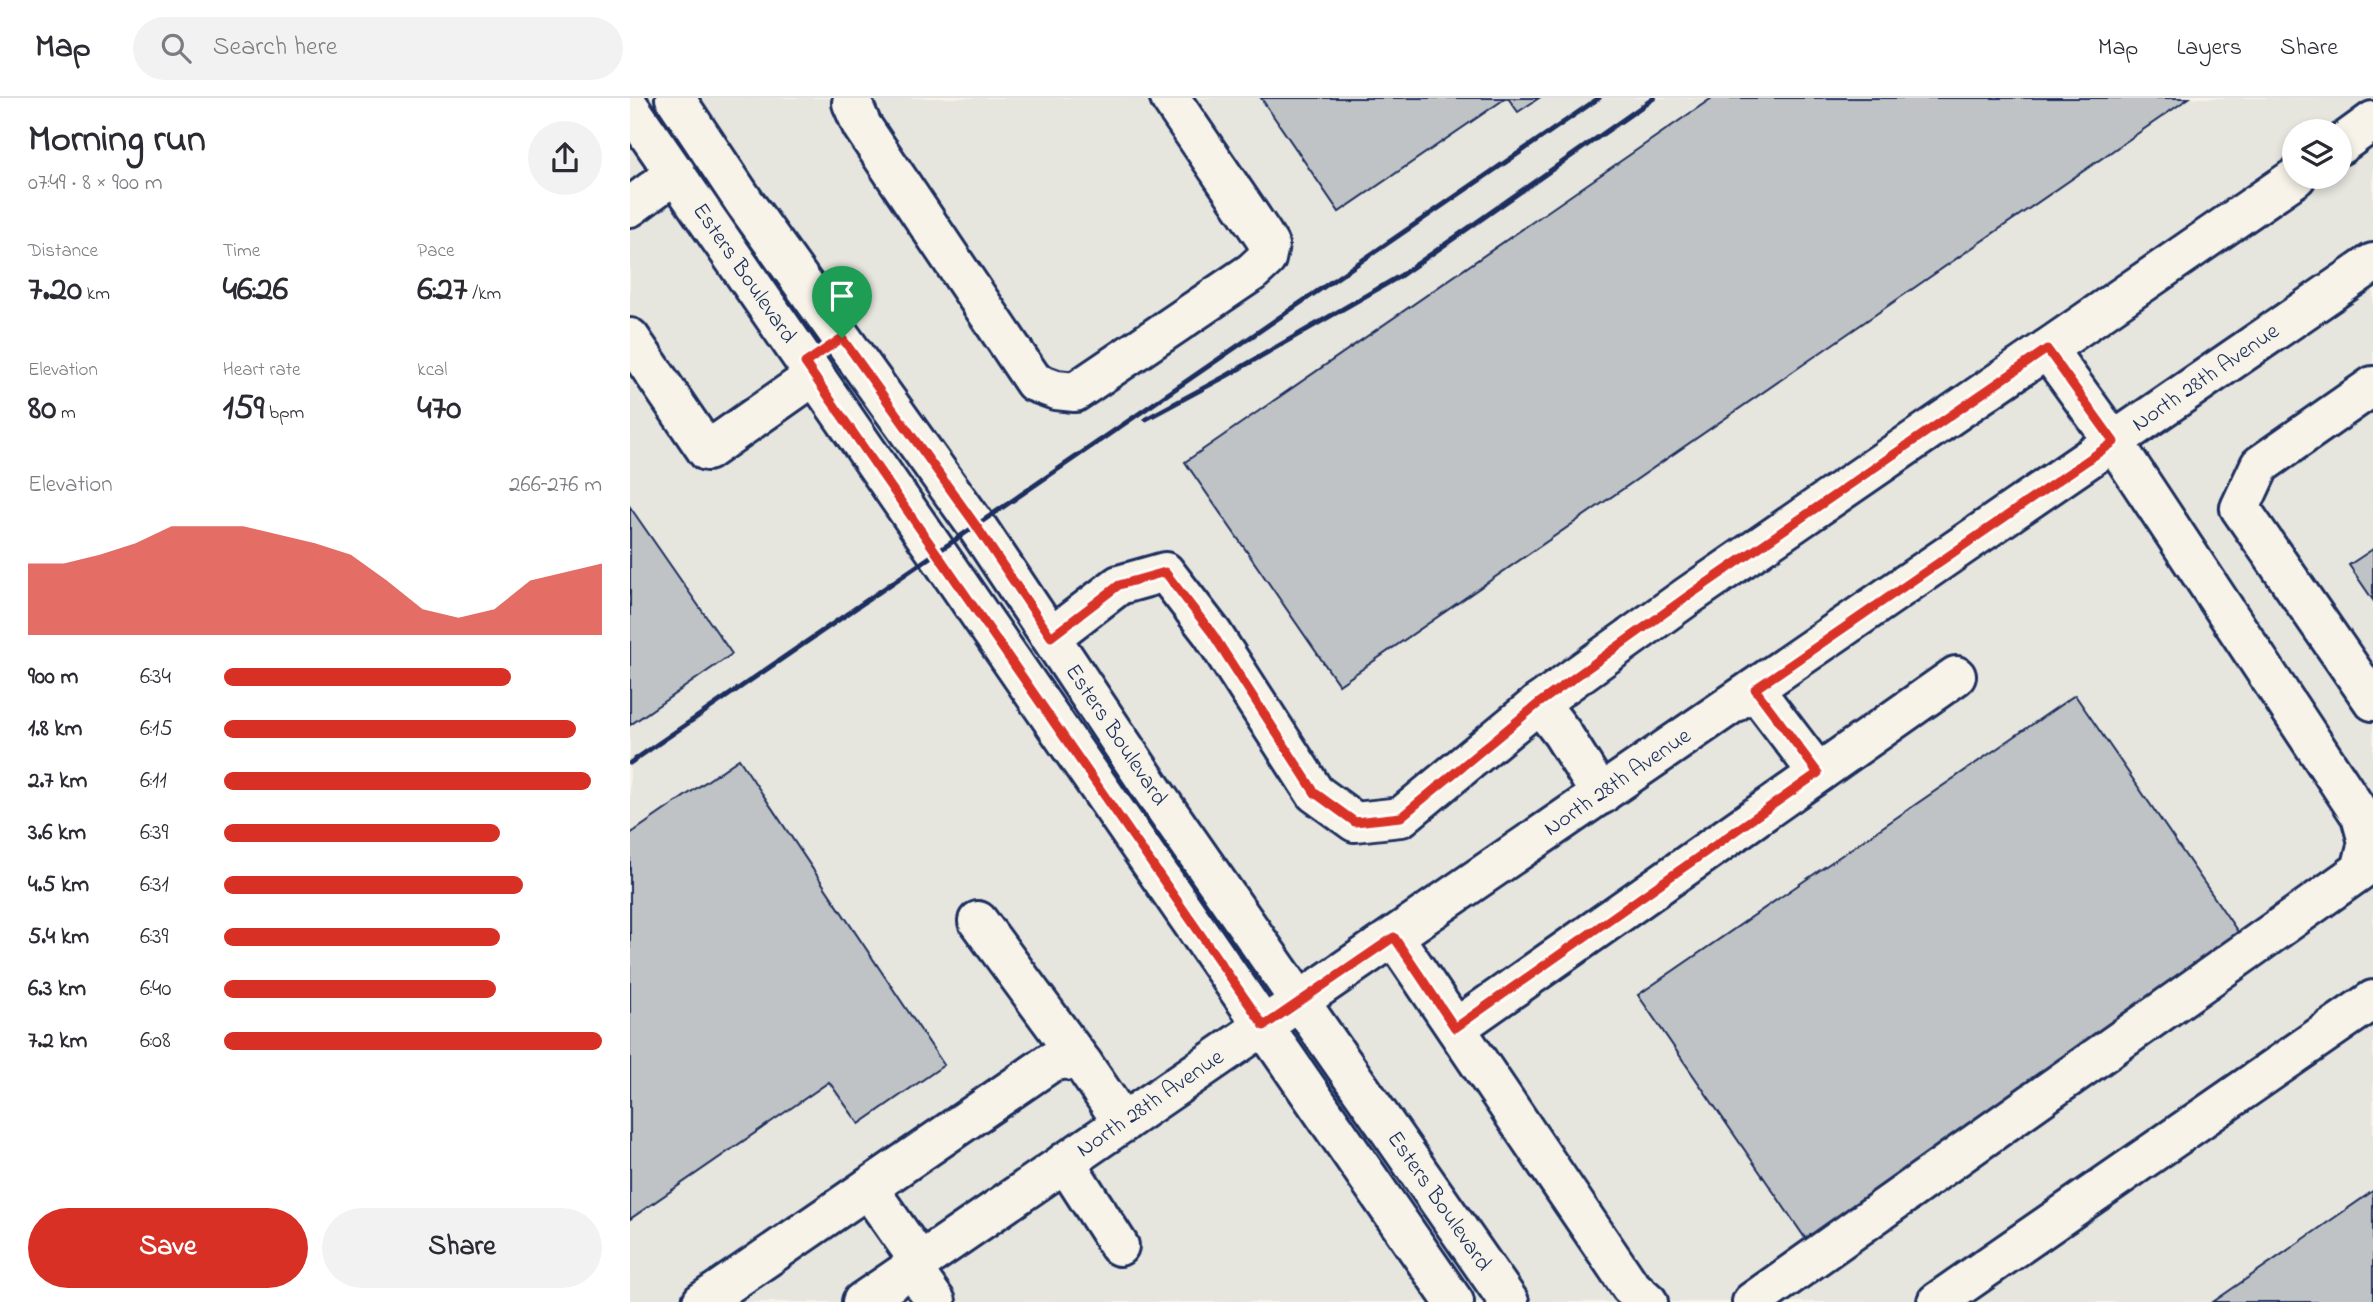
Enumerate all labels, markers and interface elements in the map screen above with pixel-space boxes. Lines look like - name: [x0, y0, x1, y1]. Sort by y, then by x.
- search box: [133, 17, 623, 80]
- text: Map: [35, 24, 91, 72]
- icon: search: [157, 29, 195, 67]
- text: Search here: [213, 29, 337, 67]
- text: Map: [2098, 31, 2138, 66]
- text: Layers: [2176, 31, 2242, 66]
- text: Share: [2280, 31, 2338, 66]
- text: Morning run: [28, 113, 206, 169]
- map controls: [2282, 119, 2352, 189]
- button: layers: [2282, 119, 2352, 189]
- button: share: [528, 121, 602, 195]
- text: 07:49 · 8 × 900 m: [28, 167, 162, 200]
- street label: Esters Boulevard: [684, 196, 804, 351]
- text: Distance: [28, 238, 98, 265]
- text: Time: [223, 238, 260, 265]
- text: Pace: [417, 238, 454, 265]
- text: 7.20: [28, 265, 82, 316]
- text: 46:26: [223, 265, 288, 316]
- text: 6:27: [417, 265, 468, 316]
- pin: [812, 266, 872, 338]
- icon: arrive: [823, 277, 861, 315]
- text: km: [82, 281, 110, 308]
- text: /km: [468, 281, 501, 308]
- street label: North 28th Avenue: [2126, 315, 2287, 440]
- text: Elevation: [28, 357, 98, 384]
- text: Heart rate: [223, 357, 301, 384]
- text: kcal: [417, 357, 448, 384]
- text: 80: [28, 384, 56, 435]
- text: 159: [223, 384, 264, 435]
- text: 470: [417, 384, 461, 435]
- text: m: [56, 400, 76, 427]
- text: bpm: [264, 400, 304, 427]
- text: Elevation: [28, 469, 113, 502]
- text: 266–276 m: [509, 469, 602, 502]
- street label: Esters Boulevard: [1057, 658, 1175, 813]
- text: 900 m: [28, 661, 78, 694]
- text: 6:34: [140, 661, 171, 694]
- text: 1.8 km: [28, 713, 82, 746]
- text: 6:15: [140, 713, 173, 746]
- street label: North 28th Avenue: [1537, 720, 1699, 845]
- text: 2.7 km: [28, 765, 87, 798]
- text: 6:11: [140, 765, 167, 798]
- text: 3.6 km: [28, 817, 86, 850]
- text: 6:39: [140, 817, 169, 850]
- text: 4.5 km: [28, 869, 89, 902]
- text: 6:31: [140, 869, 169, 902]
- text: 5.4 km: [28, 921, 89, 954]
- text: 6:39: [140, 921, 169, 954]
- text: 6.3 km: [28, 973, 86, 1006]
- text: 6:40: [140, 973, 172, 1006]
- text: 7.2 km: [28, 1025, 87, 1058]
- text: 6:08: [140, 1025, 171, 1058]
- street label: North 28th Avenue: [1070, 1041, 1231, 1166]
- street label: Esters Boulevard: [1378, 1124, 1499, 1278]
- button: Save: [28, 1208, 308, 1288]
- button: Share: [322, 1208, 602, 1288]

